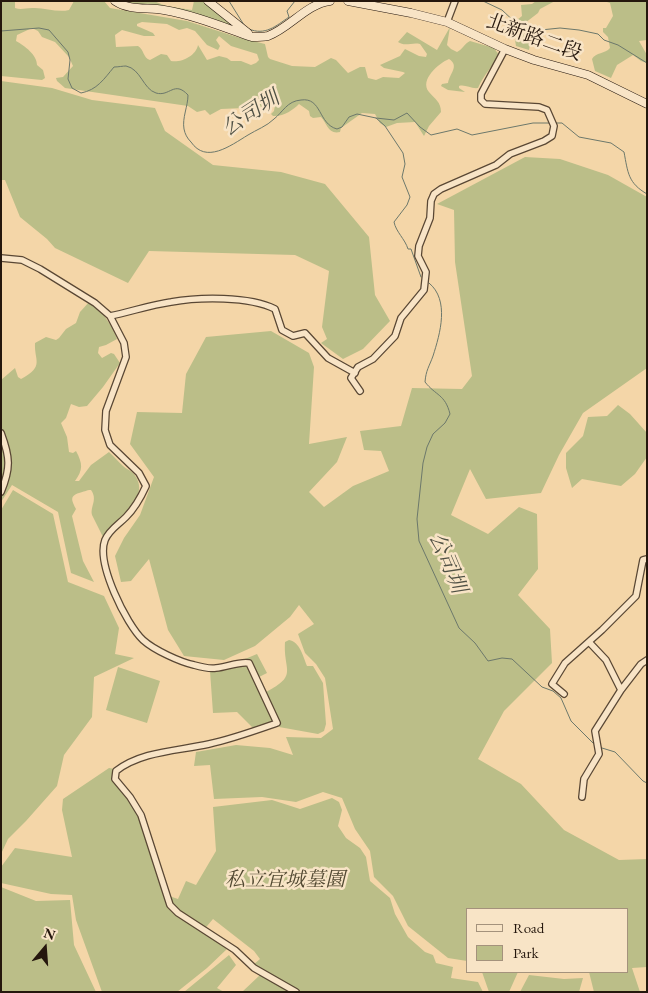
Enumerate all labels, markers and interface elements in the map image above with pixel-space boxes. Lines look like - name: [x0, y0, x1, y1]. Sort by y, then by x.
- street label: 北新路二段: [483, 10, 585, 66]
- water label: 公司圳: [218, 86, 284, 142]
- water label: 公司圳: [423, 529, 471, 597]
- park label: 私立宜城墓園: [225, 869, 345, 893]
- legend: [466, 908, 628, 973]
- text: Road: [513, 918, 544, 937]
- north arrow: [20, 923, 70, 973]
- text: N: [41, 923, 58, 944]
- text: Park: [513, 943, 539, 962]

